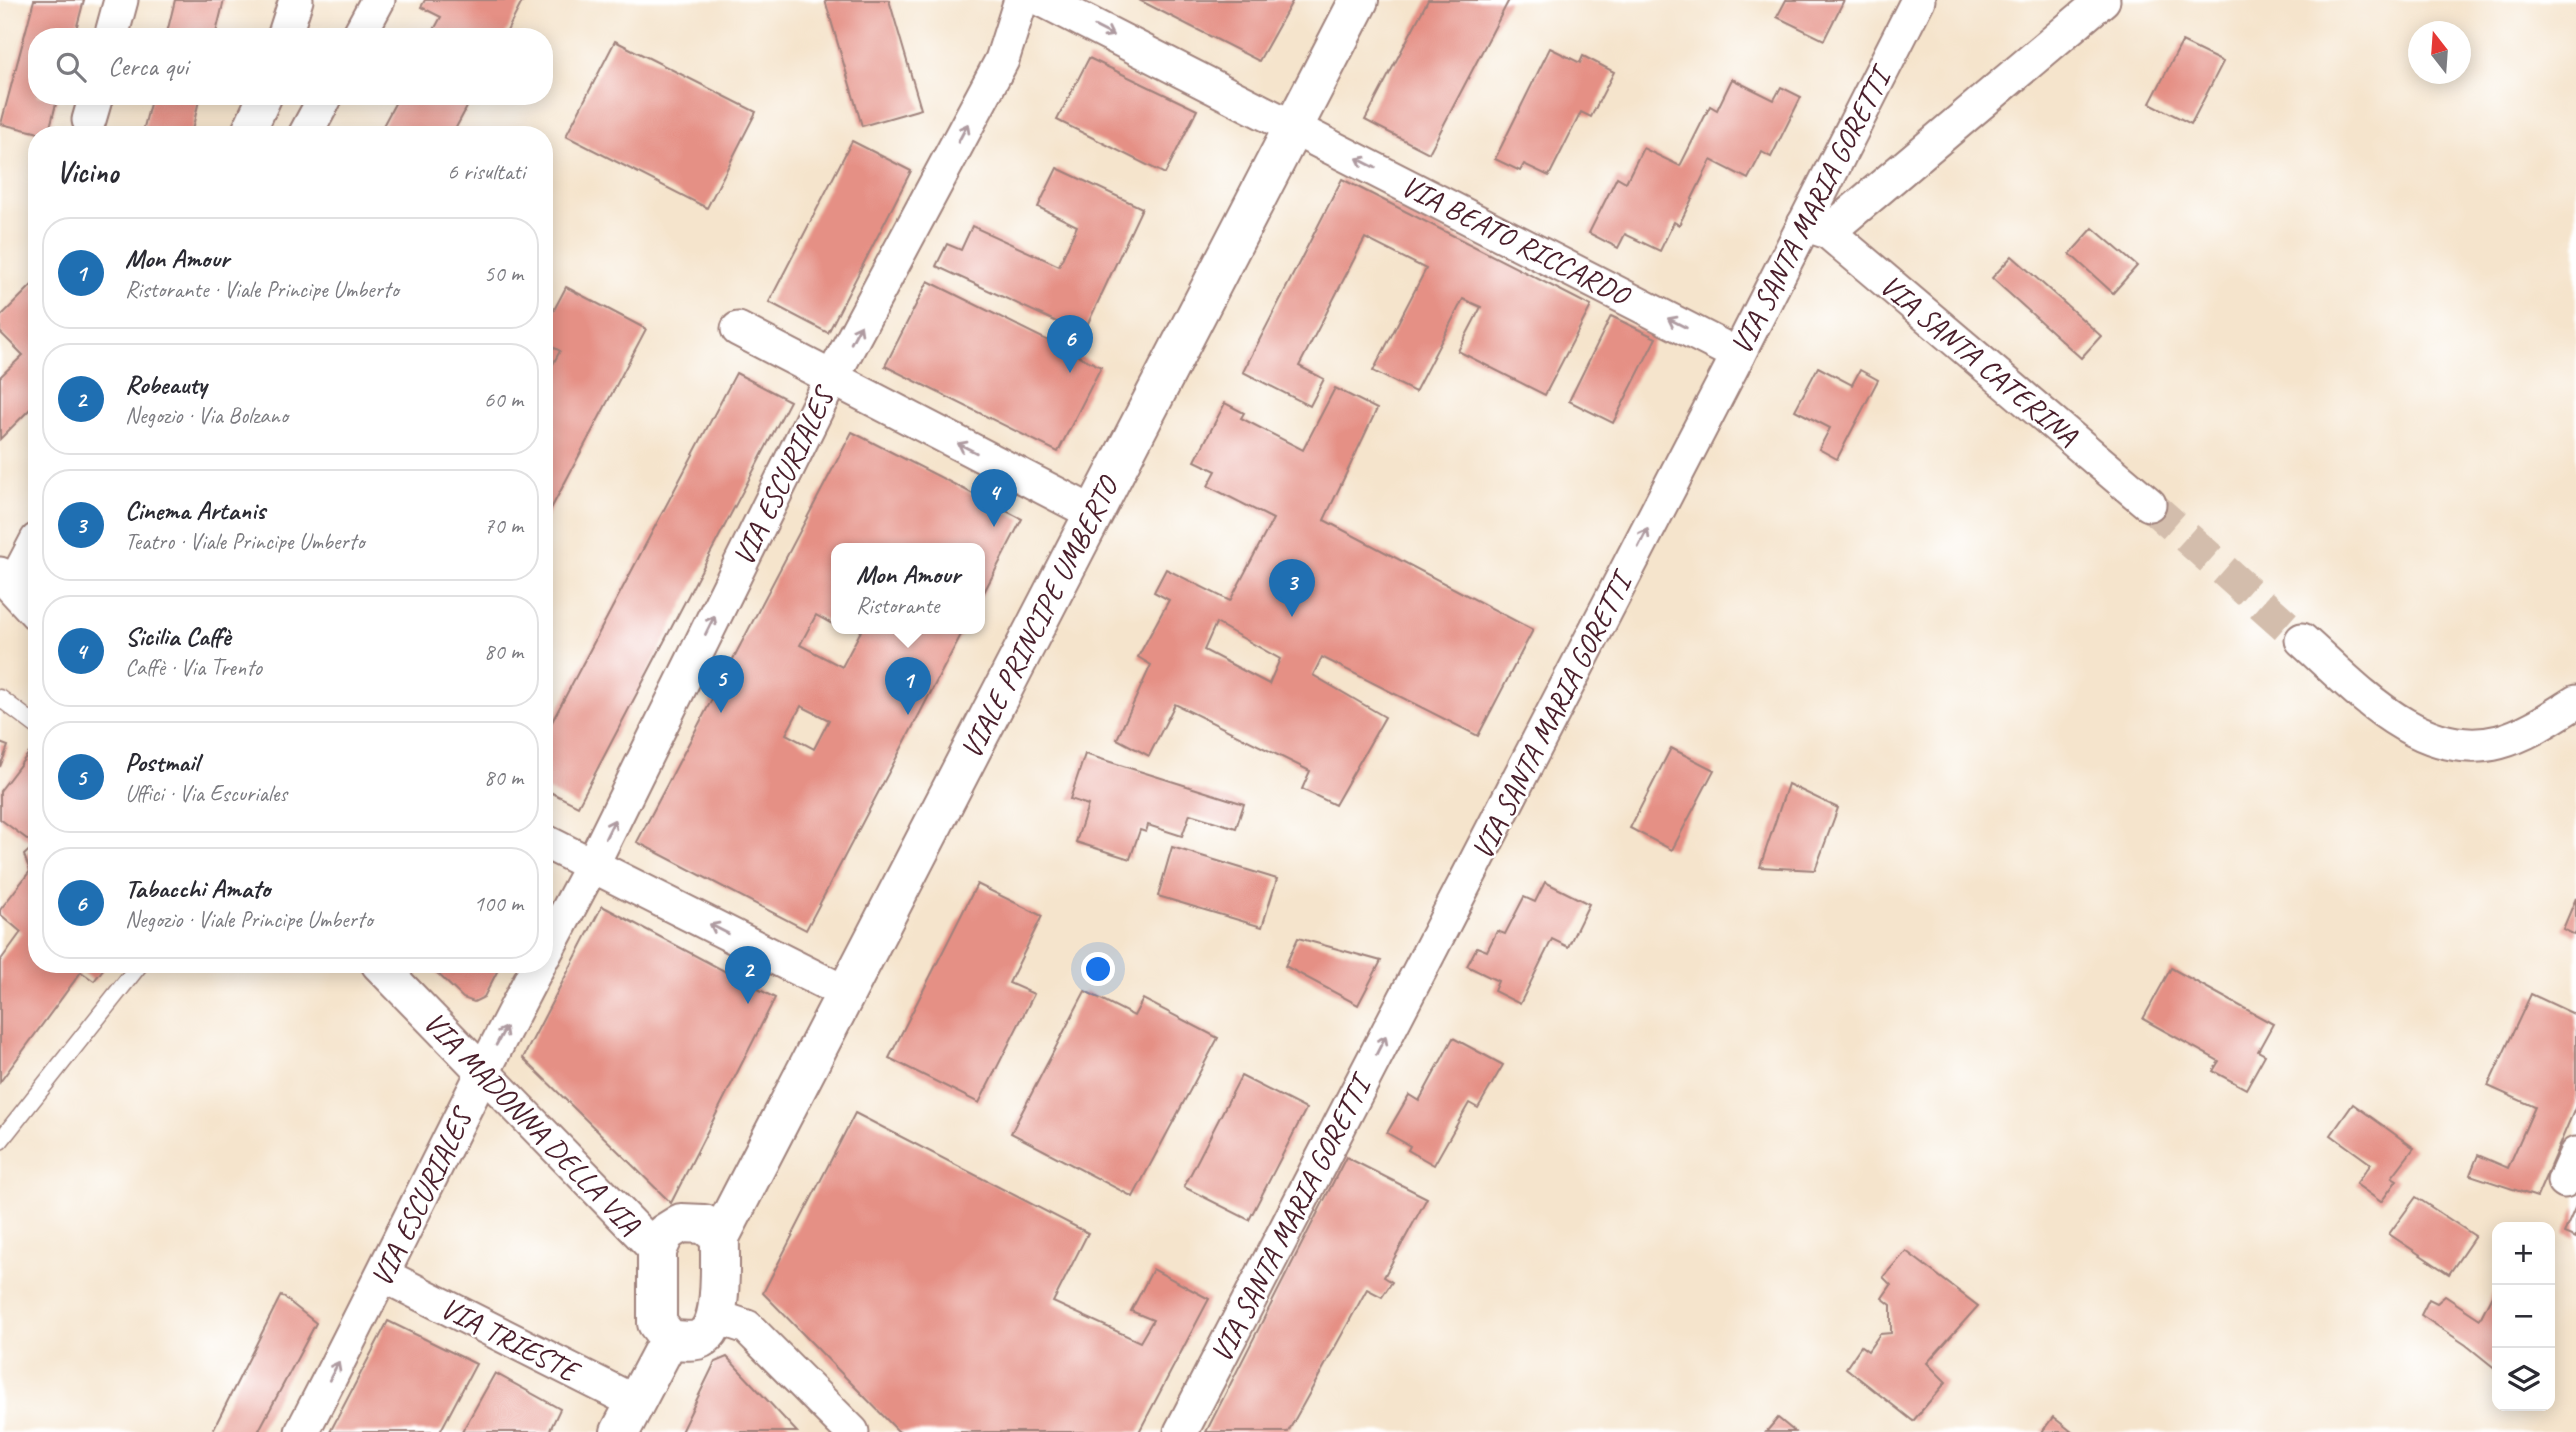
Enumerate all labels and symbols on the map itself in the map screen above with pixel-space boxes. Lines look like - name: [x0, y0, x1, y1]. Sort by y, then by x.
- north arrow: [2408, 21, 2471, 84]
- one-way arrow: [1093, 24, 1114, 38]
- street label: VIA SANTA MARIA GORETTI: [1722, 57, 1901, 361]
- one-way arrow: [957, 123, 970, 144]
- one-way arrow: [1356, 156, 1377, 170]
- street label: VIA BEATO RICCARDO: [1395, 166, 1638, 315]
- street label: VIA SANTA CATERINA: [1872, 266, 2086, 454]
- pin: 6: [1047, 315, 1093, 373]
- one-way arrow: [1667, 316, 1688, 330]
- one-way arrow: [849, 324, 863, 345]
- street label: VIA ESCURIALES: [724, 378, 844, 572]
- one-way arrow: [957, 440, 978, 454]
- street label: VIALE PRINCIPE UMBERTO: [952, 469, 1128, 765]
- pin: 4: [971, 469, 1017, 527]
- one-way arrow: [1637, 528, 1650, 549]
- pin: 3: [1269, 559, 1315, 617]
- street label: VIA SANTA MARIA GORETTI: [1463, 562, 1642, 866]
- one-way arrow: [704, 615, 718, 636]
- pin: 5: [698, 655, 744, 713]
- pin: 1: [885, 657, 931, 715]
- one-way arrow: [603, 819, 617, 840]
- one-way arrow: [709, 922, 730, 936]
- pin: 2: [725, 946, 771, 1004]
- your location: [1081, 952, 1115, 986]
- street label: VIA MADONNA DELLA VIA: [416, 1003, 649, 1243]
- one-way arrow: [494, 1027, 508, 1047]
- one-way arrow: [1375, 1035, 1389, 1056]
- street label: VIA SANTA MARIA GORETTI: [1202, 1065, 1381, 1369]
- street label: VIA ESCURIALES: [362, 1099, 482, 1293]
- street label: VIA TRIESTE: [434, 1288, 587, 1391]
- one-way arrow: [327, 1361, 341, 1382]

